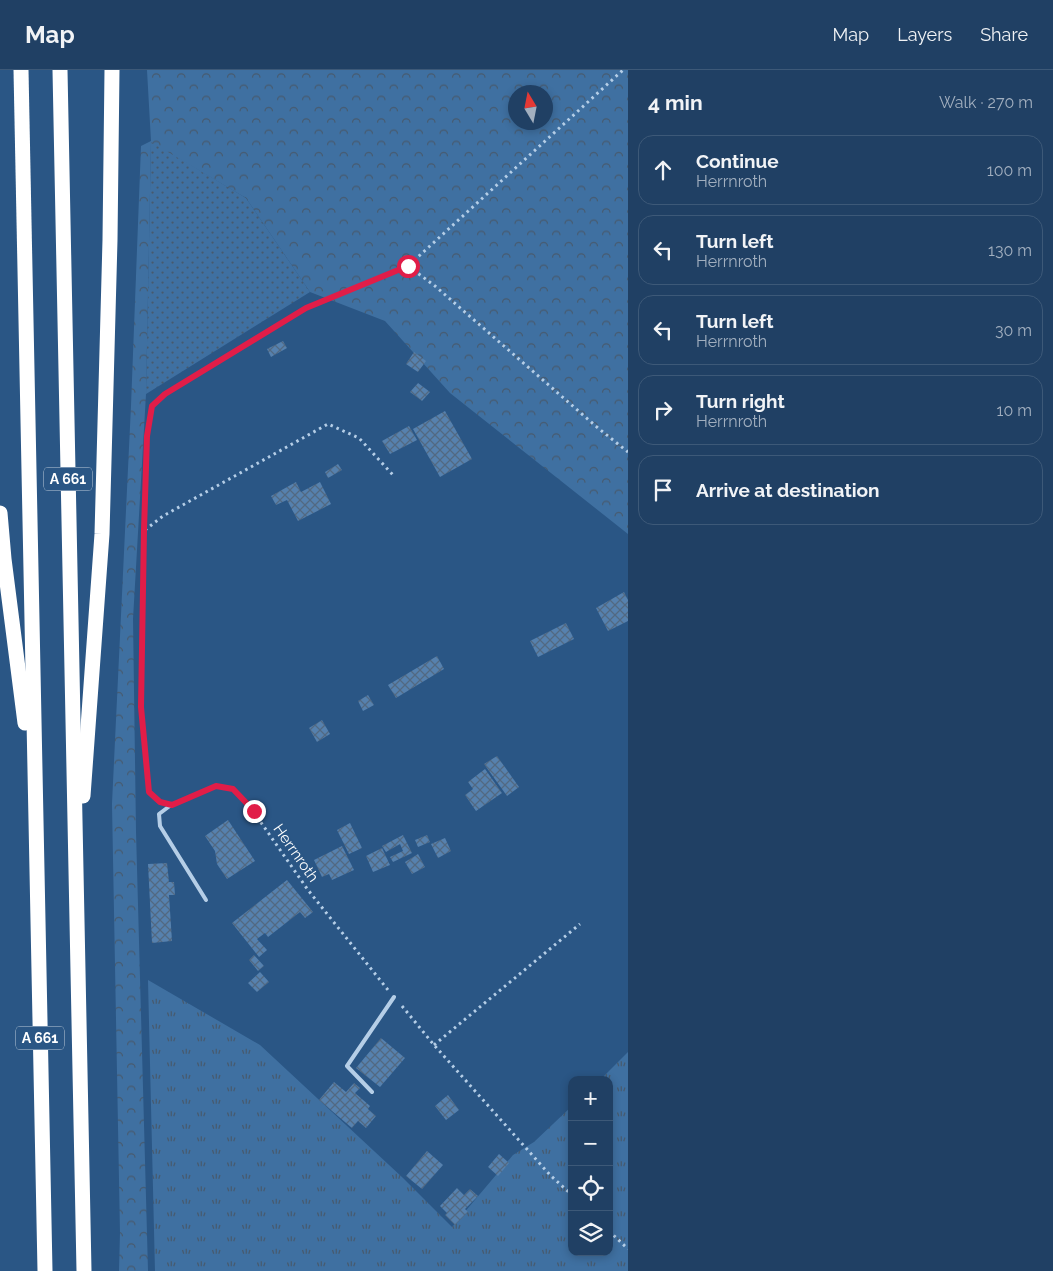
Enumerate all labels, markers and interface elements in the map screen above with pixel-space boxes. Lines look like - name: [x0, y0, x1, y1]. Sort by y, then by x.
- text: Map: [25, 20, 75, 49]
- text: Map: [833, 24, 869, 45]
- text: Layers: [897, 24, 952, 45]
- text: Share: [980, 24, 1028, 45]
- north arrow: [508, 85, 553, 130]
- text: 4 min: [648, 90, 703, 115]
- text: Walk · 270 m: [939, 93, 1033, 112]
- text: Continue: [696, 150, 779, 172]
- icon: ahead: [649, 156, 677, 184]
- text: 100 m: [987, 161, 1032, 180]
- text: Herrnroth: [696, 172, 767, 191]
- text: Turn left: [696, 230, 773, 252]
- icon: left: [649, 236, 677, 264]
- text: 130 m: [988, 241, 1032, 260]
- text: Herrnroth: [696, 252, 767, 271]
- route start: [397, 255, 420, 278]
- text: Turn left: [696, 310, 773, 332]
- icon: left: [649, 316, 677, 344]
- text: 30 m: [995, 321, 1032, 340]
- text: Herrnroth: [696, 332, 767, 351]
- text: Turn right: [696, 390, 785, 412]
- icon: right: [649, 396, 677, 424]
- text: 10 m: [997, 401, 1032, 420]
- text: Herrnroth: [696, 412, 767, 431]
- road number: A 661: [44, 468, 92, 490]
- icon: arrive: [649, 476, 677, 504]
- text: Arrive at destination: [696, 479, 880, 501]
- route end: [243, 800, 266, 823]
- street label: Herrnroth: [270, 821, 322, 885]
- road number: A 661: [16, 1026, 64, 1050]
- map controls: [568, 1076, 613, 1256]
- button: +: [568, 1076, 613, 1121]
- button: −: [568, 1121, 613, 1166]
- button: locate: [568, 1166, 613, 1211]
- button: layers: [568, 1211, 613, 1256]

